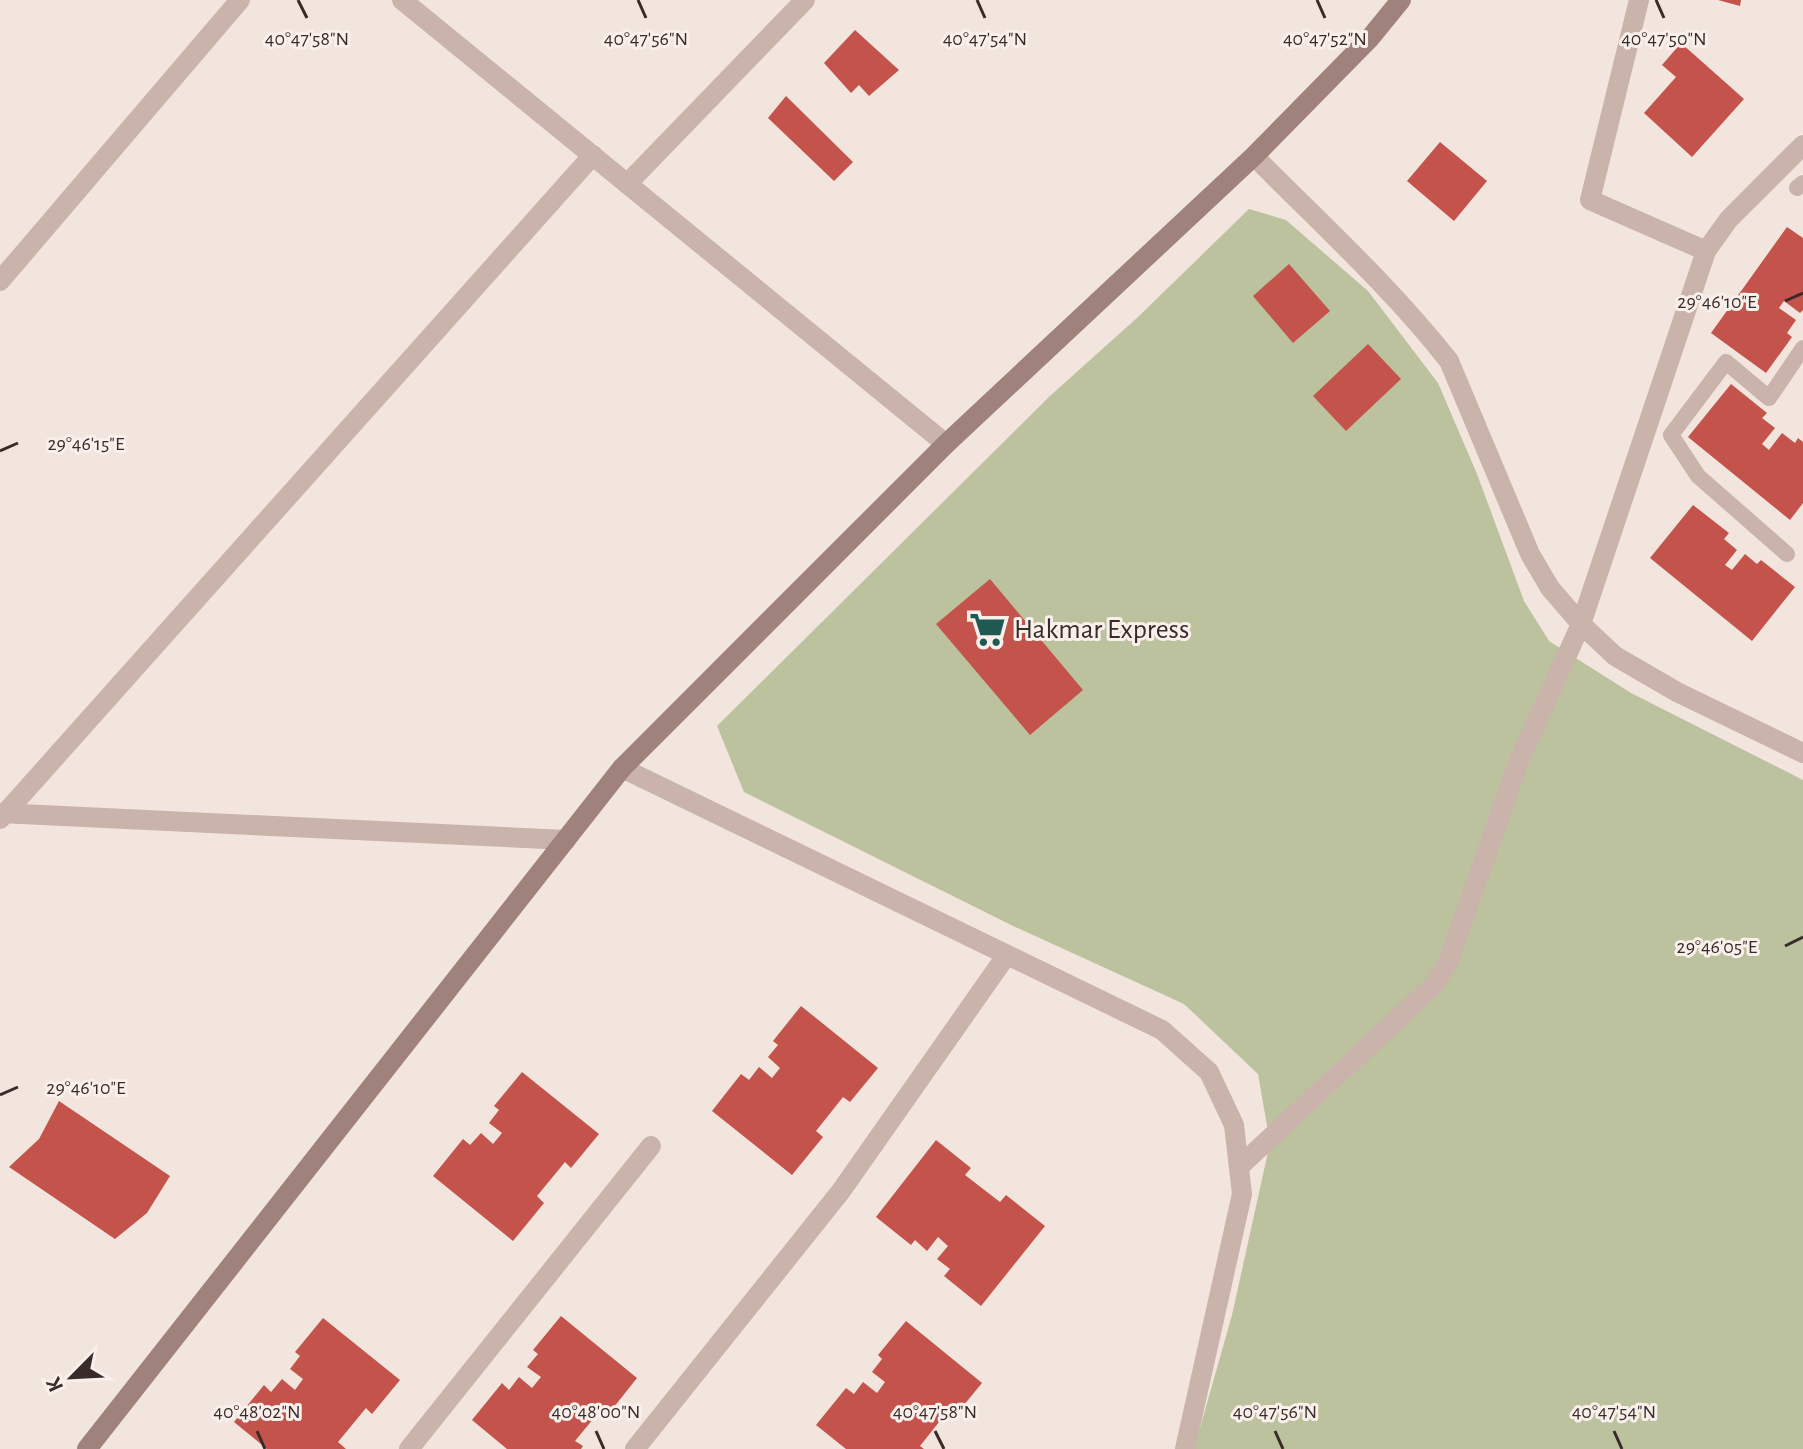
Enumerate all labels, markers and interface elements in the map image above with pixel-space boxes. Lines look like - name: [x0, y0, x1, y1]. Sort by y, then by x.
- text: 40°47'58"N: [265, 29, 349, 49]
- text: 40°47'56"N: [604, 29, 688, 49]
- text: 40°47'54"N: [943, 29, 1027, 49]
- text: 40°47'52"N: [1283, 29, 1367, 49]
- text: 40°47'50"N: [1621, 29, 1707, 49]
- text: 29°46'10"E: [1677, 292, 1757, 312]
- text: 29°46'15"E: [47, 434, 125, 454]
- supermarket icon: Hakmar Express: [969, 611, 1007, 649]
- place label: Hakmar Express: [1014, 616, 1189, 644]
- text: 29°46'05"E: [1677, 937, 1758, 957]
- text: 29°46'10"E: [46, 1078, 126, 1098]
- north arrow: [32, 1337, 112, 1417]
- text: K: [42, 1373, 67, 1395]
- text: 40°48'02"N: [213, 1402, 301, 1422]
- text: 40°48'00"N: [552, 1402, 640, 1422]
- text: 40°47'58"N: [893, 1402, 977, 1422]
- text: 40°47'56"N: [1233, 1402, 1317, 1422]
- text: 40°47'54"N: [1572, 1402, 1656, 1422]

